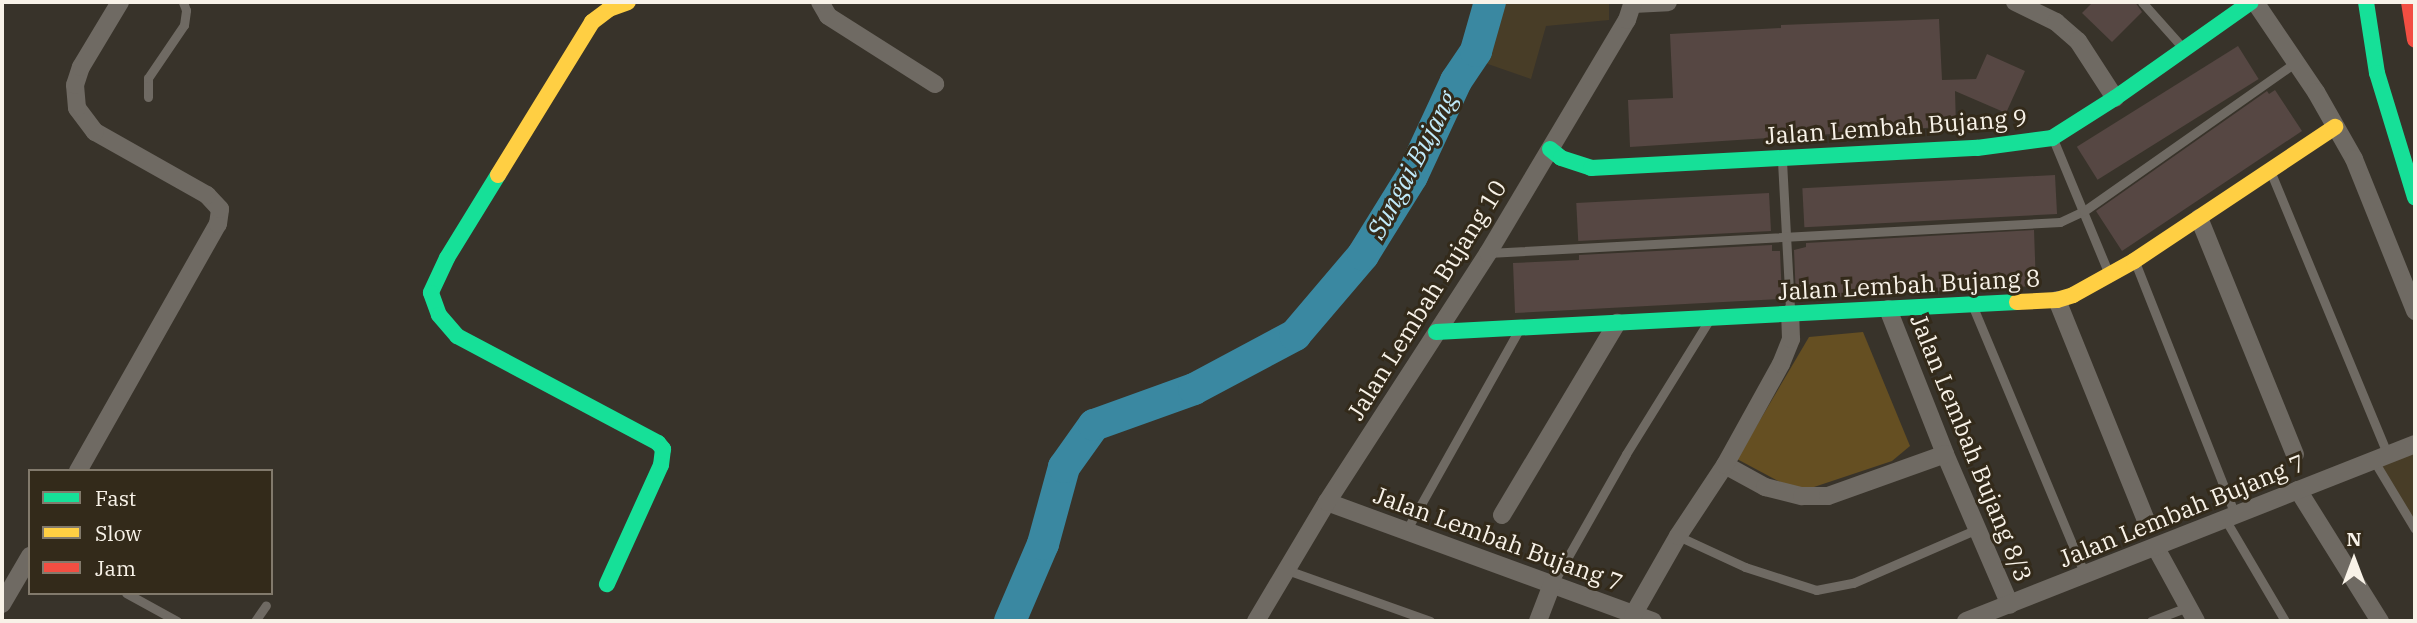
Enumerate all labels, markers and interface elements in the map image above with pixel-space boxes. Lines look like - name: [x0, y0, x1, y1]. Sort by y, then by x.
- water label: Sungai Bujang: [1360, 86, 1464, 244]
- street label: Jalan Lembah Bujang 9: [1764, 103, 2028, 151]
- street label: Jalan Lembah Bujang 10: [1341, 175, 1513, 425]
- street label: Jalan Lembah Bujang 8: [1777, 264, 2041, 306]
- street label: Jalan Lembah Bujang 8/3: [1904, 310, 2038, 586]
- street label: Jalan Lembah Bujang 7: [2055, 448, 2309, 574]
- legend: [28, 469, 273, 595]
- street label: Jalan Lembah Bujang 7: [1370, 481, 1626, 597]
- text: Fast: [95, 484, 136, 512]
- text: Slow: [95, 519, 142, 547]
- north arrow: [2319, 525, 2389, 595]
- text: N: [2346, 527, 2362, 551]
- text: Jam: [95, 554, 136, 582]

